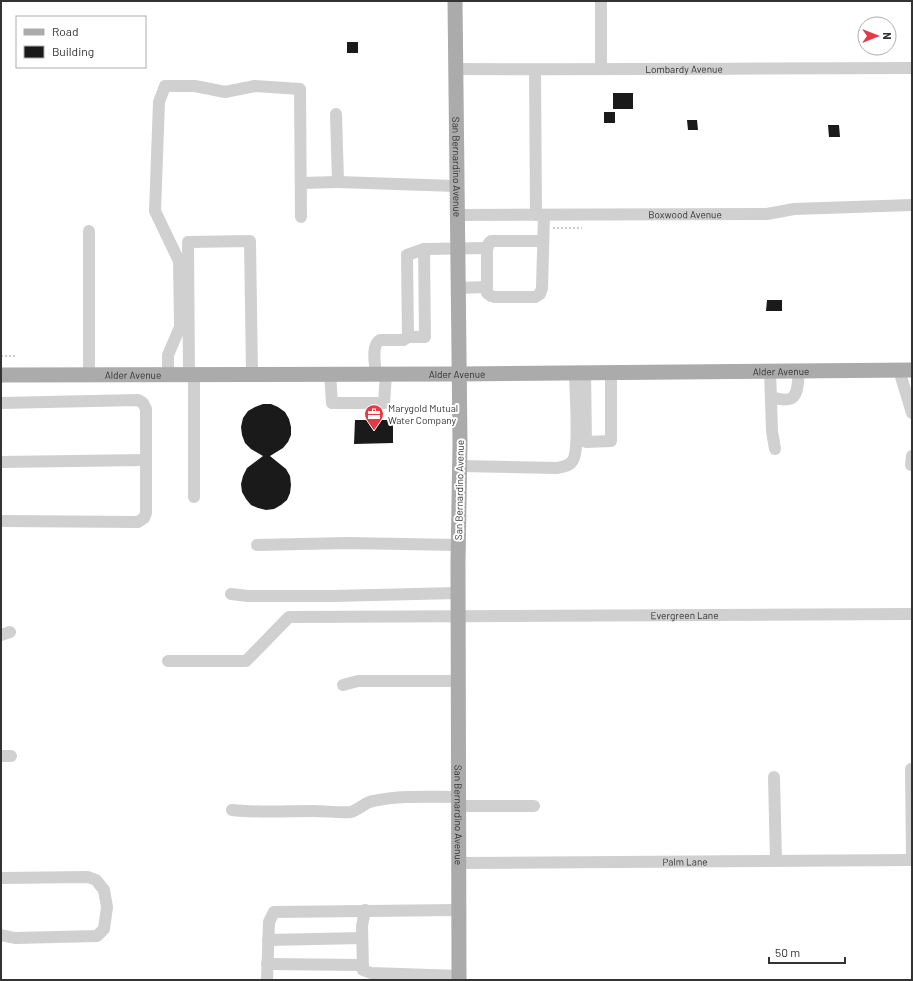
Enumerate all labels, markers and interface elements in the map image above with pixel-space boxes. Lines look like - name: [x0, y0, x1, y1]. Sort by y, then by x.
- legend: [16, 16, 146, 68]
- north arrow: [857, 16, 897, 56]
- text: Road: [52, 24, 79, 38]
- text: N: [881, 32, 894, 40]
- text: Building: [52, 44, 94, 58]
- street label: Lombardy Avenue: [645, 63, 723, 75]
- street label: San Bernardino Avenue: [450, 117, 463, 217]
- street label: Boxwood Avenue: [648, 208, 722, 220]
- street label: Alder Avenue: [753, 365, 809, 377]
- street label: Alder Avenue: [429, 368, 485, 380]
- street label: Alder Avenue: [105, 369, 161, 381]
- place label: Marygold Mutual Water Company: [388, 402, 458, 426]
- office icon: Marygold Mutual Water Company: [363, 403, 385, 431]
- street label: San Bernardino Avenue: [452, 440, 466, 540]
- street label: Evergreen Lane: [650, 609, 719, 621]
- street label: San Bernardino Avenue: [452, 765, 465, 865]
- street label: Palm Lane: [662, 855, 708, 868]
- scale bar: [769, 939, 845, 965]
- text: 50 m: [775, 945, 800, 959]

